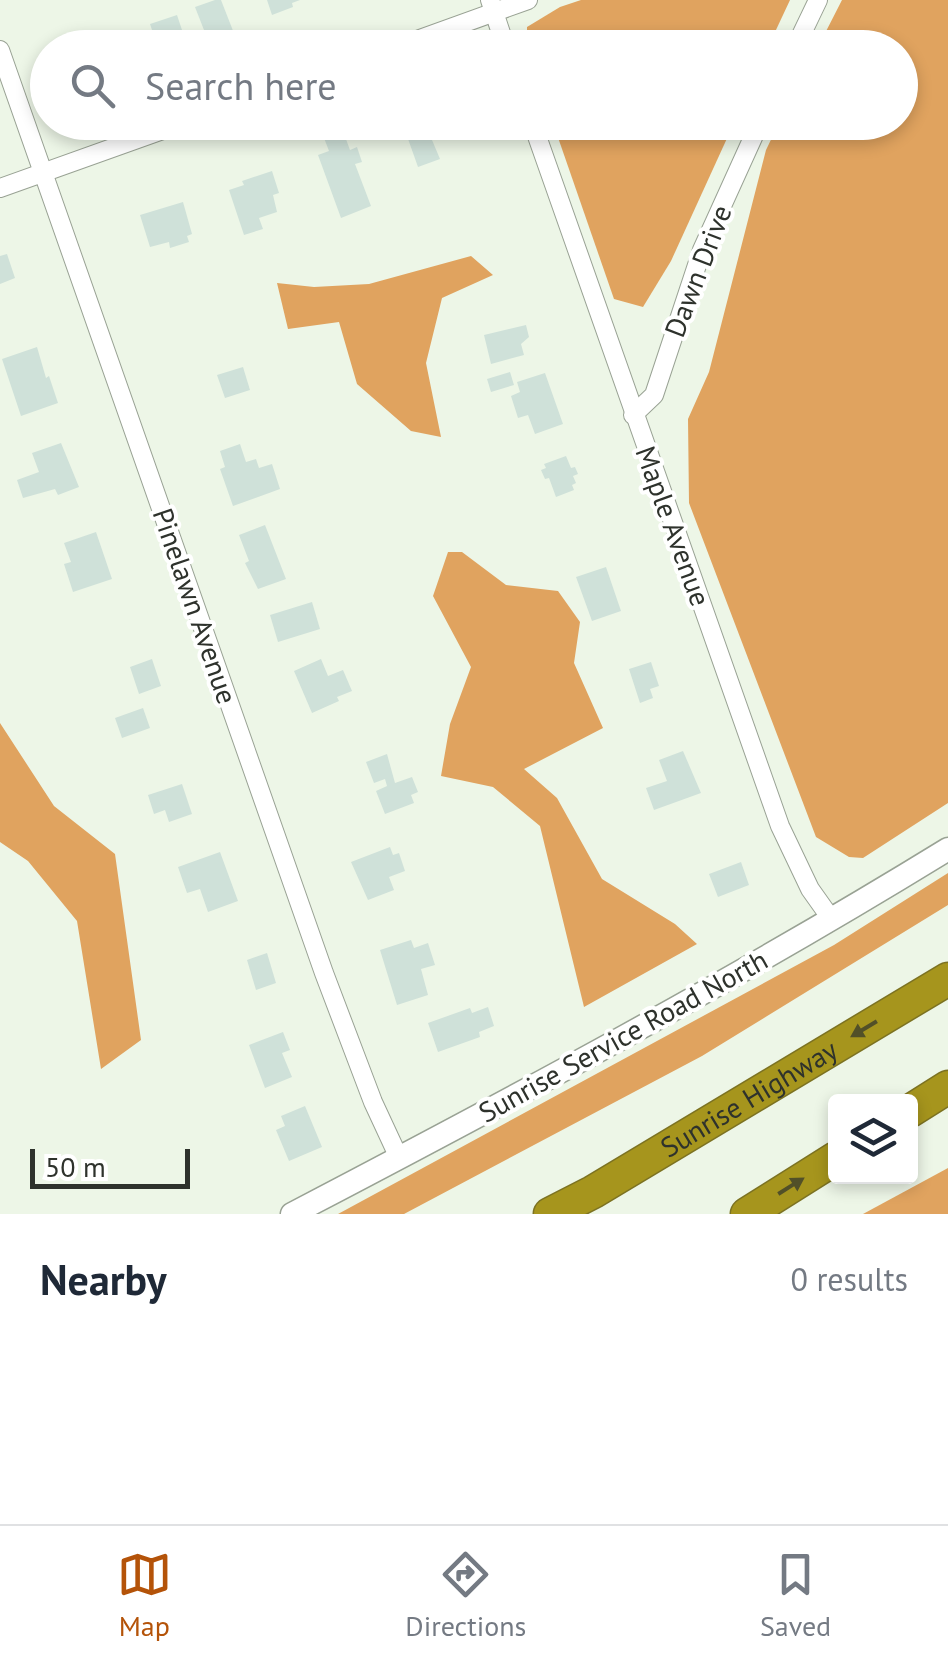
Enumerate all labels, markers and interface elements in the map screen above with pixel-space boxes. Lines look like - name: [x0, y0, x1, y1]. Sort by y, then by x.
- search box: [30, 30, 918, 140]
- icon: search: [65, 58, 120, 113]
- text: Search here: [145, 61, 337, 110]
- street label: Dawn Drive: [655, 200, 740, 342]
- street label: Maple Avenue: [627, 441, 720, 611]
- street label: Pinelawn Avenue: [145, 503, 246, 709]
- street label: Sunrise Service Road North: [472, 941, 774, 1130]
- one-way arrow: [850, 1020, 878, 1037]
- street label: Sunrise Highway: [653, 1031, 844, 1165]
- map controls: [828, 1094, 918, 1184]
- button: layers: [828, 1094, 918, 1184]
- scale bar: [30, 1144, 190, 1188]
- text: 50 m: [45, 1148, 106, 1185]
- one-way arrow: [777, 1178, 805, 1195]
- text: Nearby: [40, 1252, 167, 1307]
- text: 0 results: [790, 1258, 908, 1300]
- tab: Map: [117, 1547, 172, 1644]
- tab: Directions: [405, 1547, 526, 1644]
- tab: Saved: [760, 1547, 831, 1644]

